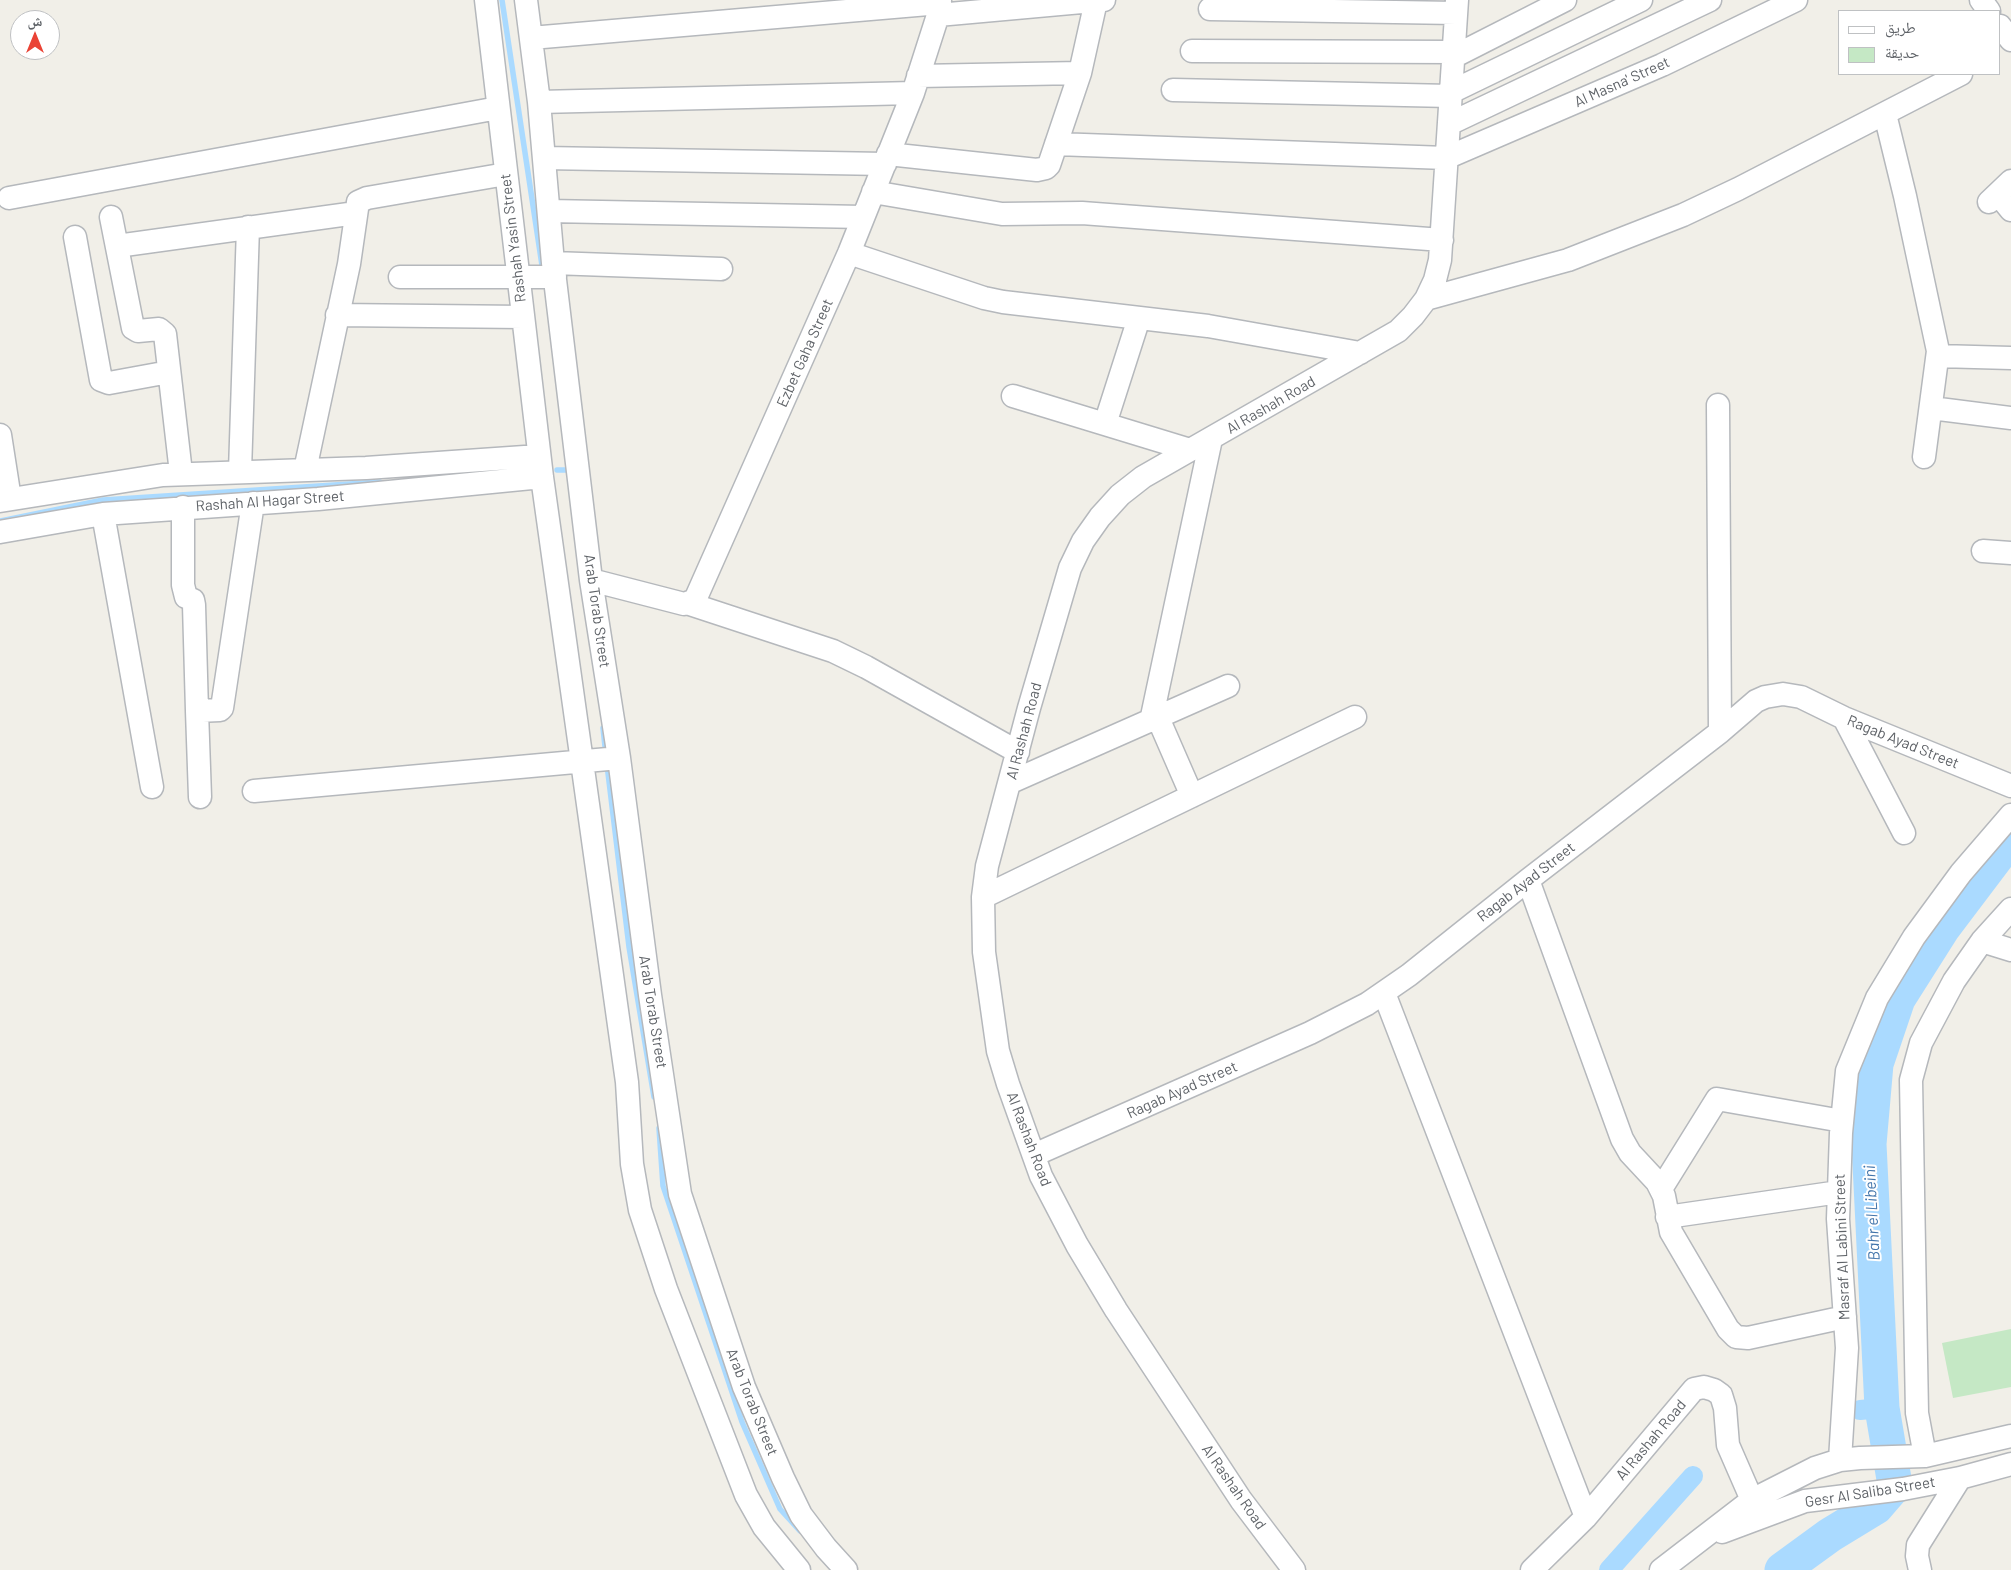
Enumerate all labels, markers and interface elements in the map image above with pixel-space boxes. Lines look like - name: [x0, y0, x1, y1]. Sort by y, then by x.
- north arrow: [10, 10, 60, 60]
- legend: [1838, 10, 2001, 75]
- text: ش: [28, 12, 42, 29]
- text: طريق: [1885, 18, 1916, 36]
- text: حديقة: [1885, 43, 1919, 61]
- street label: Al Masna' Street: [1572, 53, 1672, 111]
- street label: Rashah Yasin Street: [496, 173, 530, 303]
- street label: Ezbet Gaha Street: [773, 296, 837, 410]
- street label: Al Rashah Road: [1223, 372, 1319, 438]
- street label: Rashah Al Hagar Street: [195, 487, 345, 515]
- street label: Arab Torab Street: [580, 553, 614, 669]
- street label: Al Rashah Road: [1002, 681, 1046, 781]
- street label: Ragab Ayad Street: [1844, 711, 1962, 773]
- street label: Ragab Ayad Street: [1474, 838, 1578, 926]
- street label: Arab Torab Street: [635, 954, 671, 1070]
- street label: Ragab Ayad Street: [1124, 1058, 1240, 1122]
- street label: Al Rashah Road: [1003, 1089, 1055, 1189]
- water label: Bahr el Libeini: [1860, 1165, 1884, 1261]
- street label: Masraf Al Labini Street: [1830, 1173, 1854, 1321]
- street label: Arab Torab Street: [722, 1346, 782, 1458]
- street label: Al Rashah Road: [1612, 1396, 1690, 1484]
- street label: Al Rashah Road: [1198, 1441, 1270, 1533]
- street label: Gesr Al Saliba Street: [1804, 1473, 1936, 1511]

